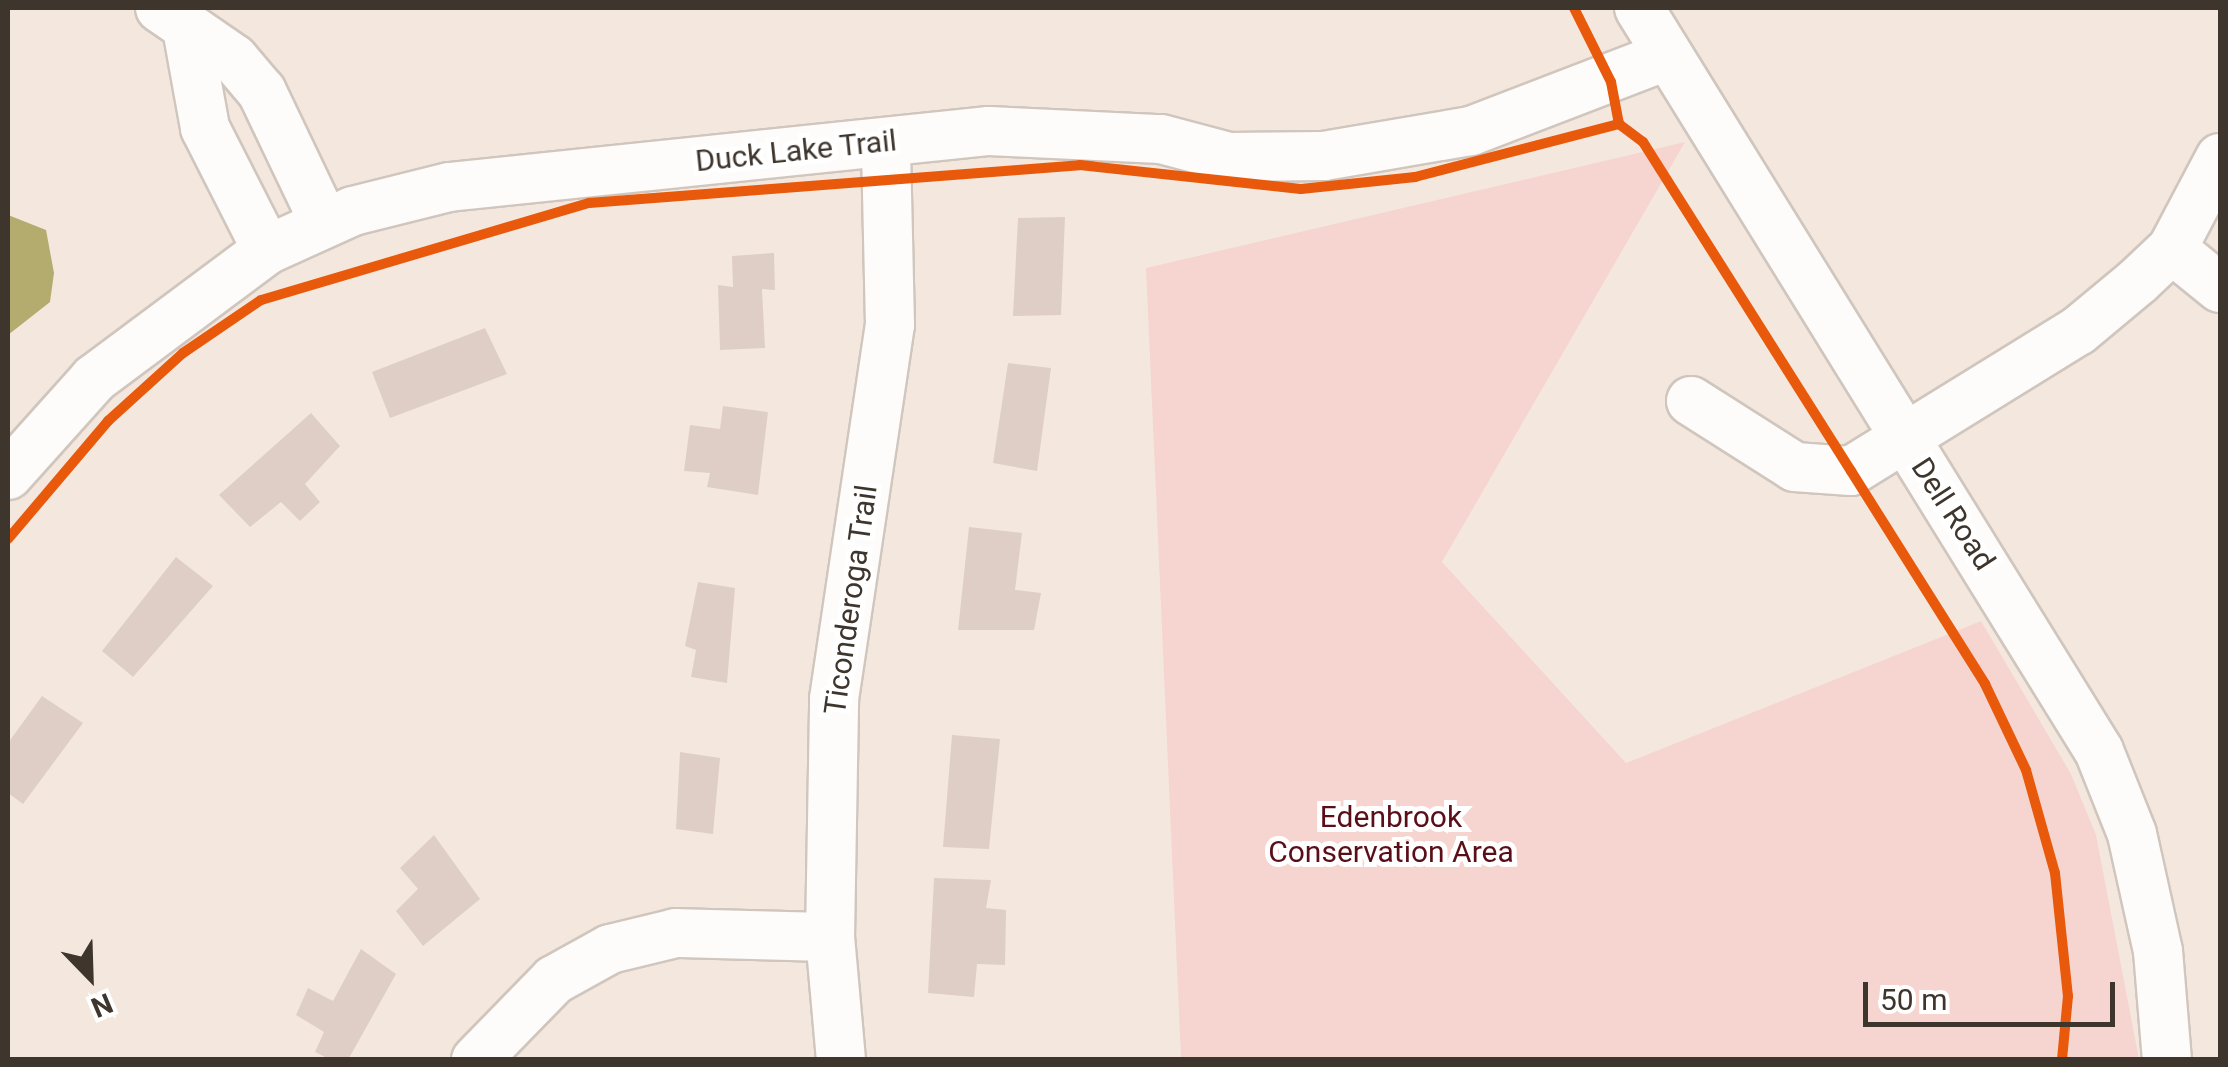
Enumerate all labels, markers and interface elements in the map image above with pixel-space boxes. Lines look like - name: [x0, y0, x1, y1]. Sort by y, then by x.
- street label: Duck Lake Trail: [693, 123, 899, 179]
- street label: Dell Road: [1903, 451, 2003, 577]
- street label: Ticonderoga Trail: [817, 482, 885, 718]
- park label: Edenbrook Conservation Area: [1268, 799, 1514, 870]
- north arrow: [40, 927, 140, 1027]
- scale bar: [1868, 962, 2120, 1024]
- text: 50 m: [1880, 982, 1947, 1017]
- text: N: [86, 986, 117, 1024]

